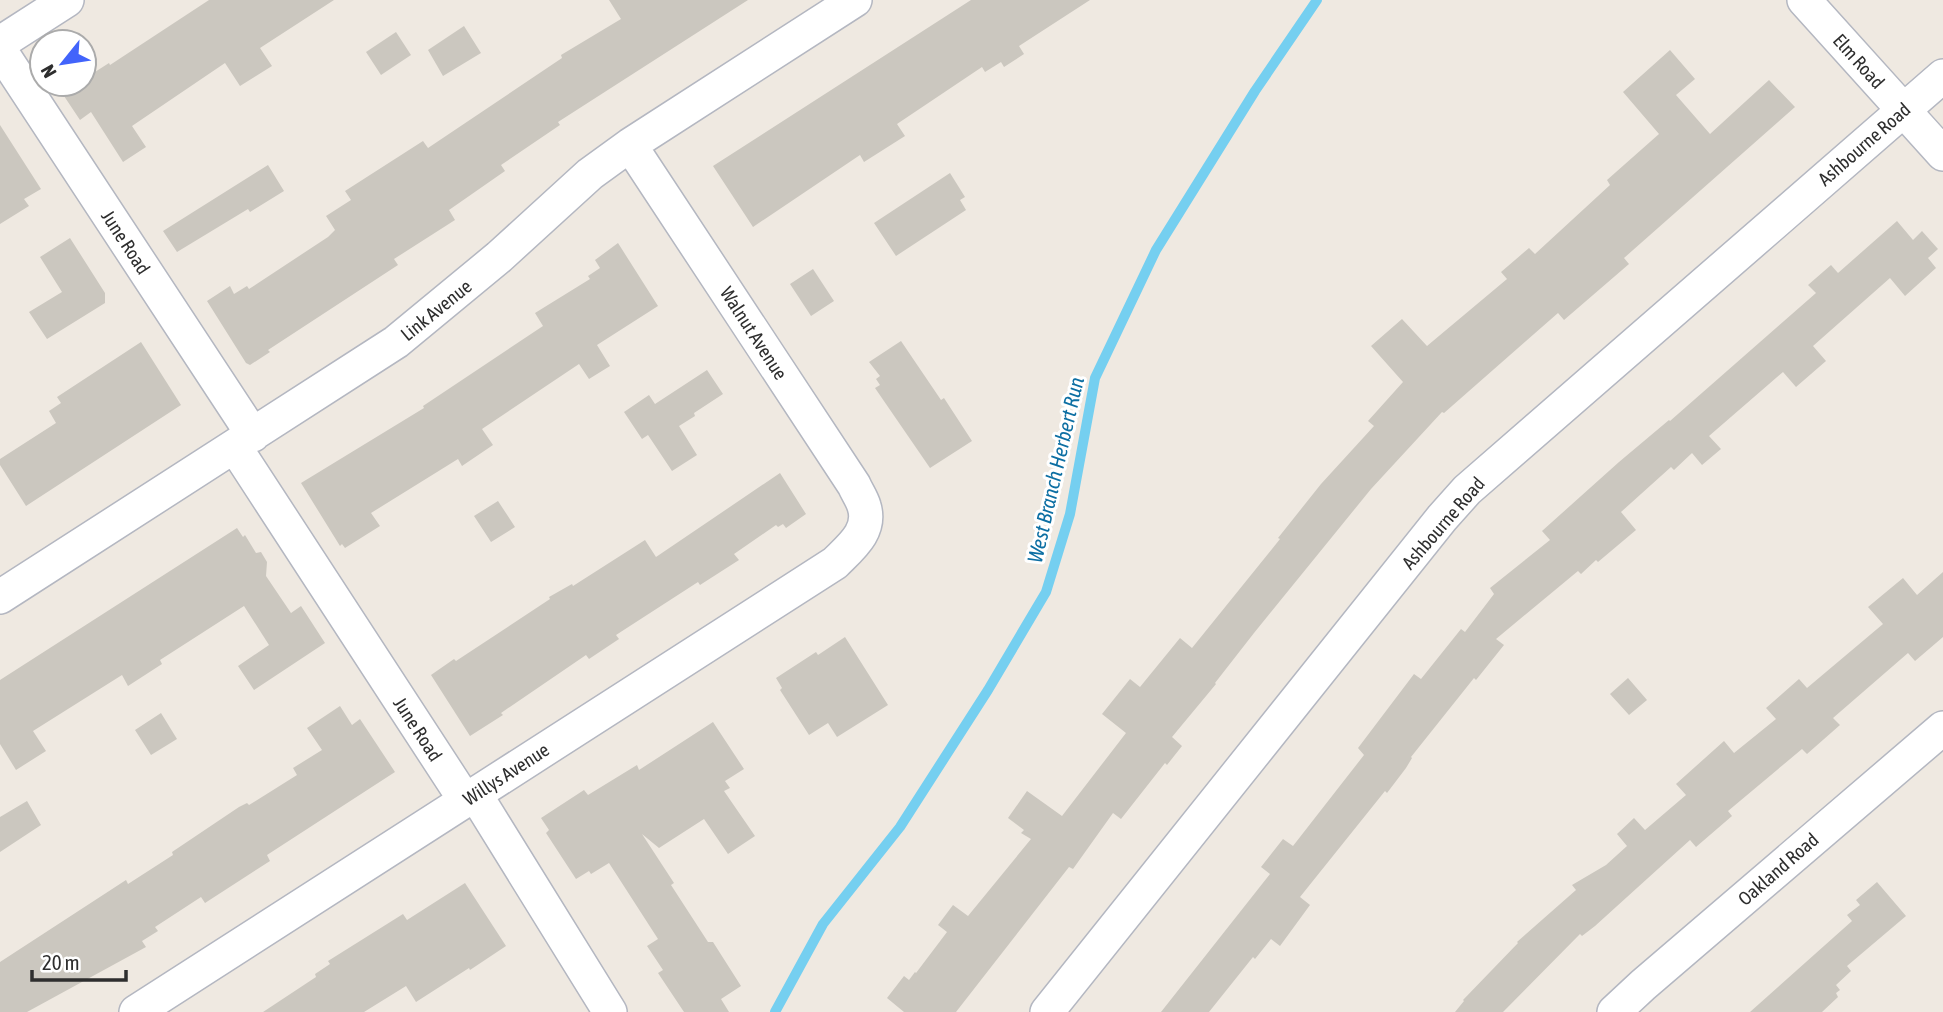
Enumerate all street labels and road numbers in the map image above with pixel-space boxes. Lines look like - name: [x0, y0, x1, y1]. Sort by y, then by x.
- street label: Elm Road: [1829, 29, 1889, 93]
- street label: Ashbourne Road: [1814, 98, 1914, 190]
- street label: June Road: [97, 206, 155, 278]
- street label: Link Avenue: [396, 275, 476, 345]
- street label: Walnut Avenue: [716, 283, 792, 383]
- street label: Ashbourne Road: [1397, 473, 1489, 573]
- street label: June Road: [389, 693, 447, 765]
- street label: Willys Avenue: [459, 738, 553, 810]
- street label: Oakland Road: [1733, 828, 1823, 910]

